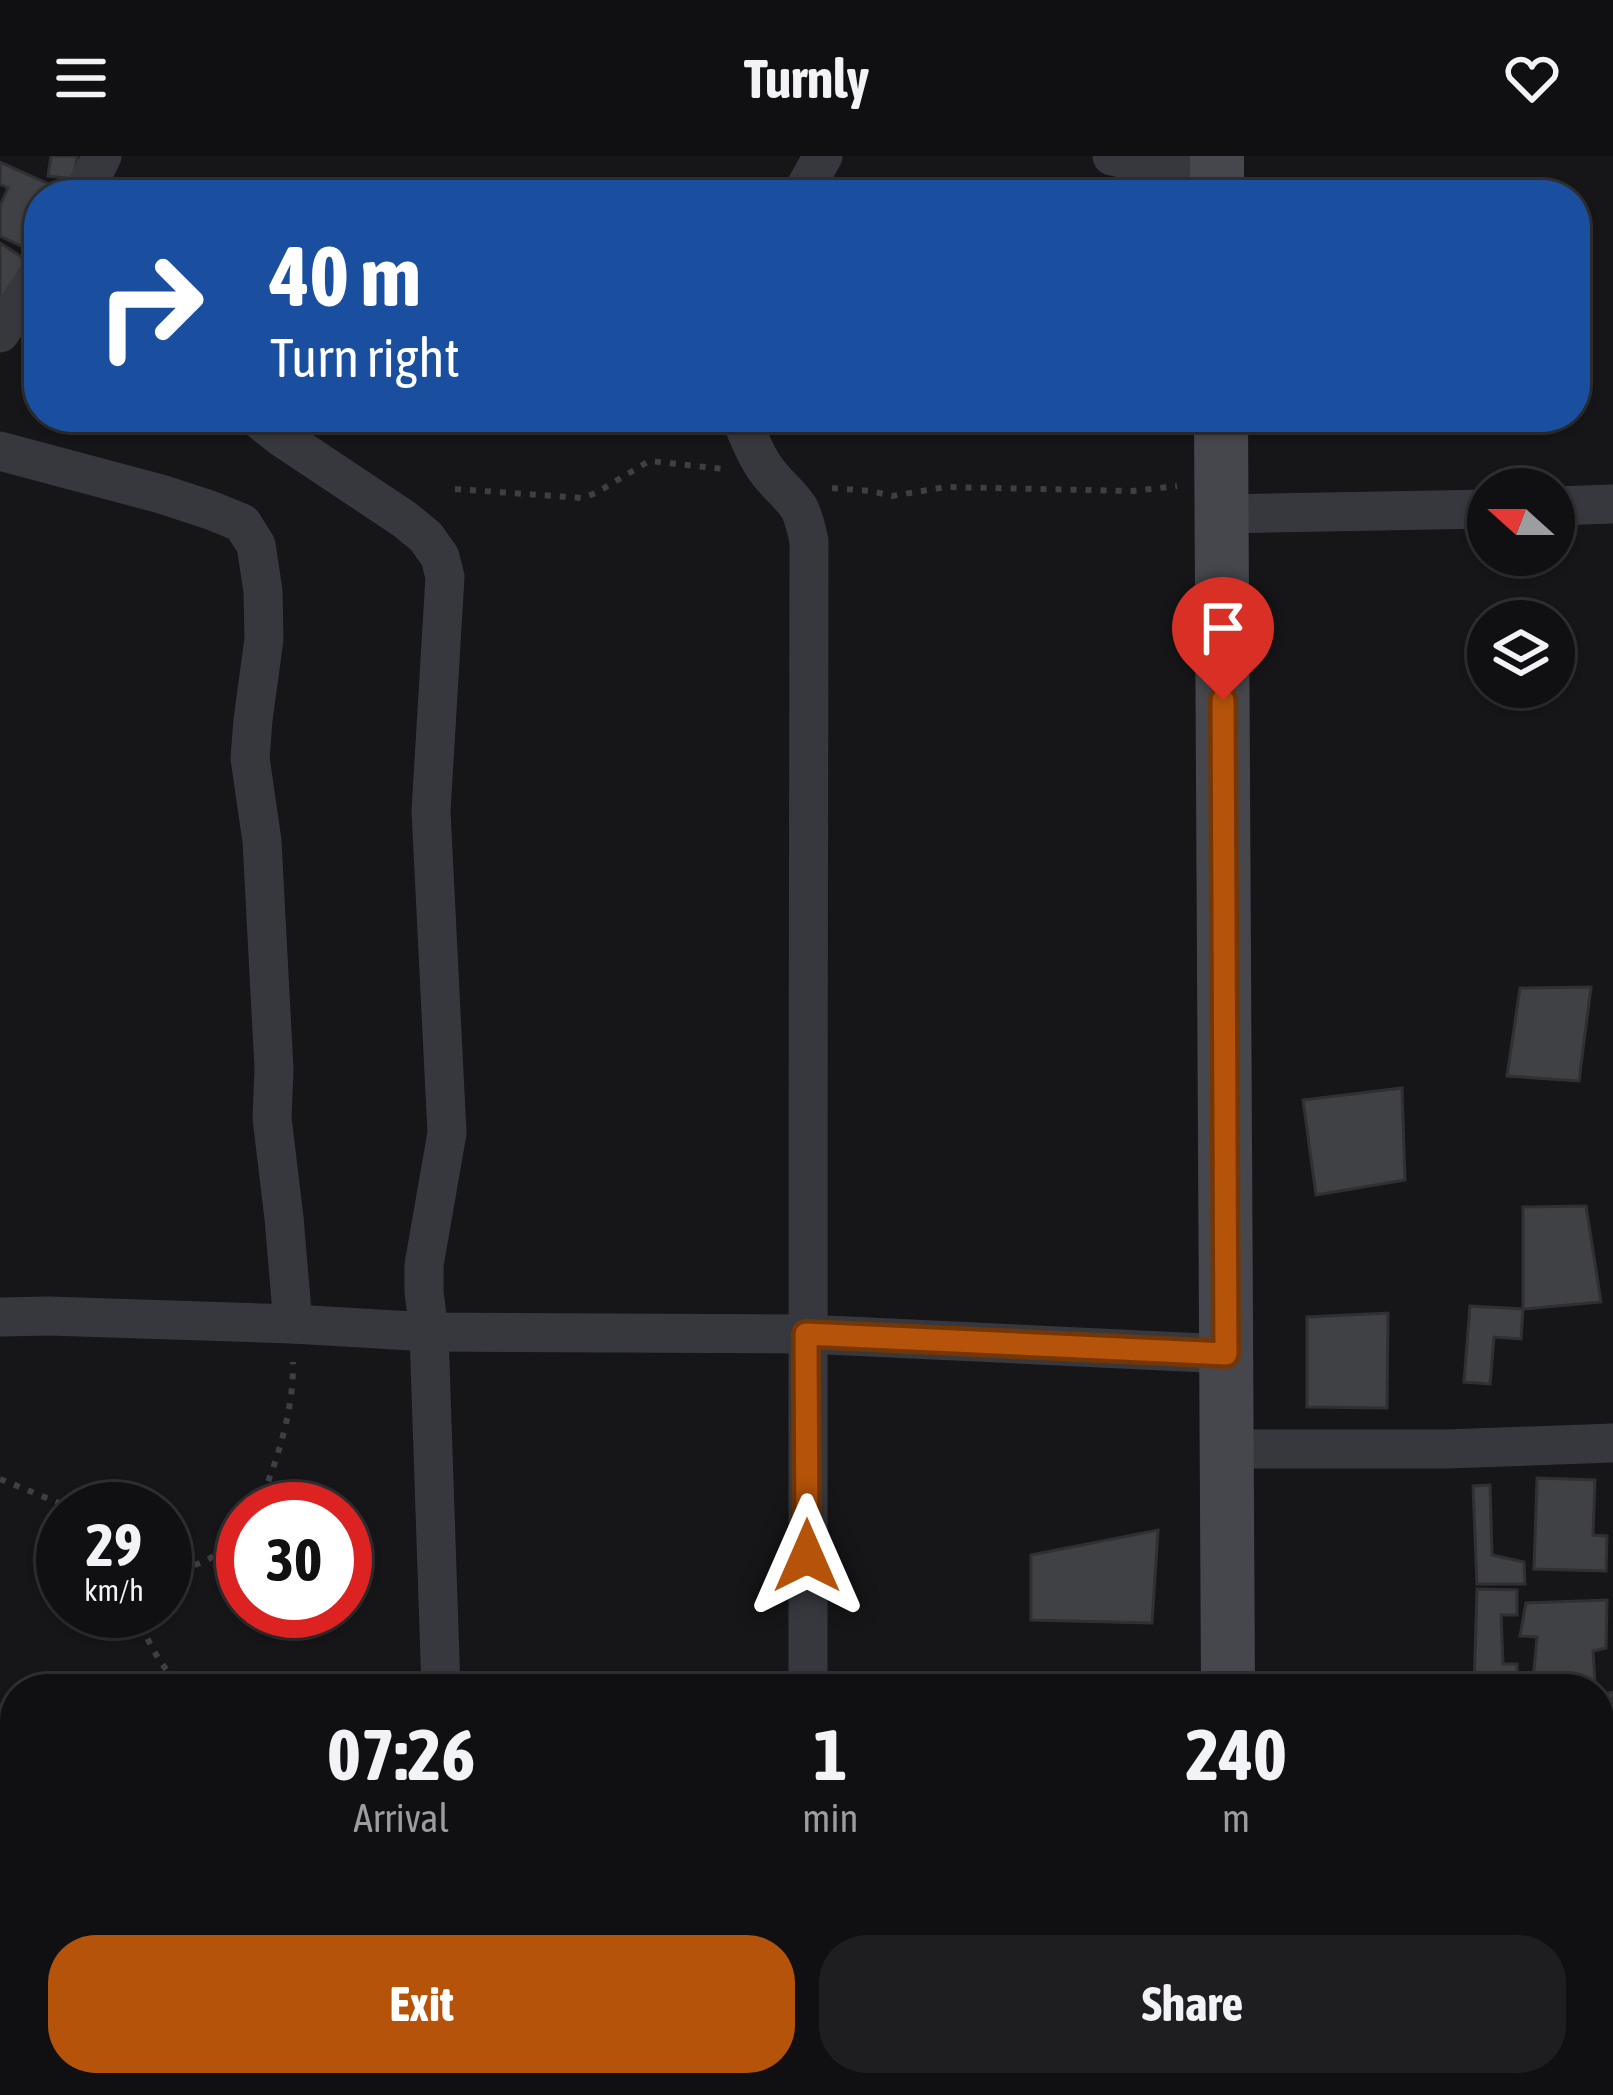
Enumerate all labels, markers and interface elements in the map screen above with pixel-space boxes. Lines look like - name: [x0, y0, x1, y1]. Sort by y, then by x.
- icon: menu: [48, 45, 114, 111]
- icon: heart: [1499, 45, 1565, 111]
- text: Turnly: [744, 48, 869, 109]
- icon: right: [72, 228, 228, 384]
- text: 40 m: [270, 228, 421, 324]
- text: Turn right: [270, 327, 460, 388]
- north arrow: [1467, 468, 1575, 576]
- map controls: [1467, 468, 1575, 708]
- pin: [1172, 577, 1274, 700]
- icon: arrive: [1190, 595, 1256, 661]
- button: layers: [1467, 600, 1575, 708]
- speed limit sign: 30: [216, 1482, 372, 1638]
- position arrow: [744, 1493, 870, 1619]
- text: 29: [86, 1510, 142, 1579]
- text: km/h: [84, 1573, 144, 1607]
- text: 07:26: [327, 1713, 475, 1795]
- text: 1: [813, 1713, 847, 1795]
- text: 240: [1185, 1713, 1287, 1795]
- text: Arrival: [354, 1796, 449, 1840]
- text: min: [802, 1796, 858, 1840]
- text: m: [1222, 1796, 1250, 1840]
- button: Exit: [48, 1935, 795, 2073]
- button: Share: [819, 1935, 1566, 2073]

